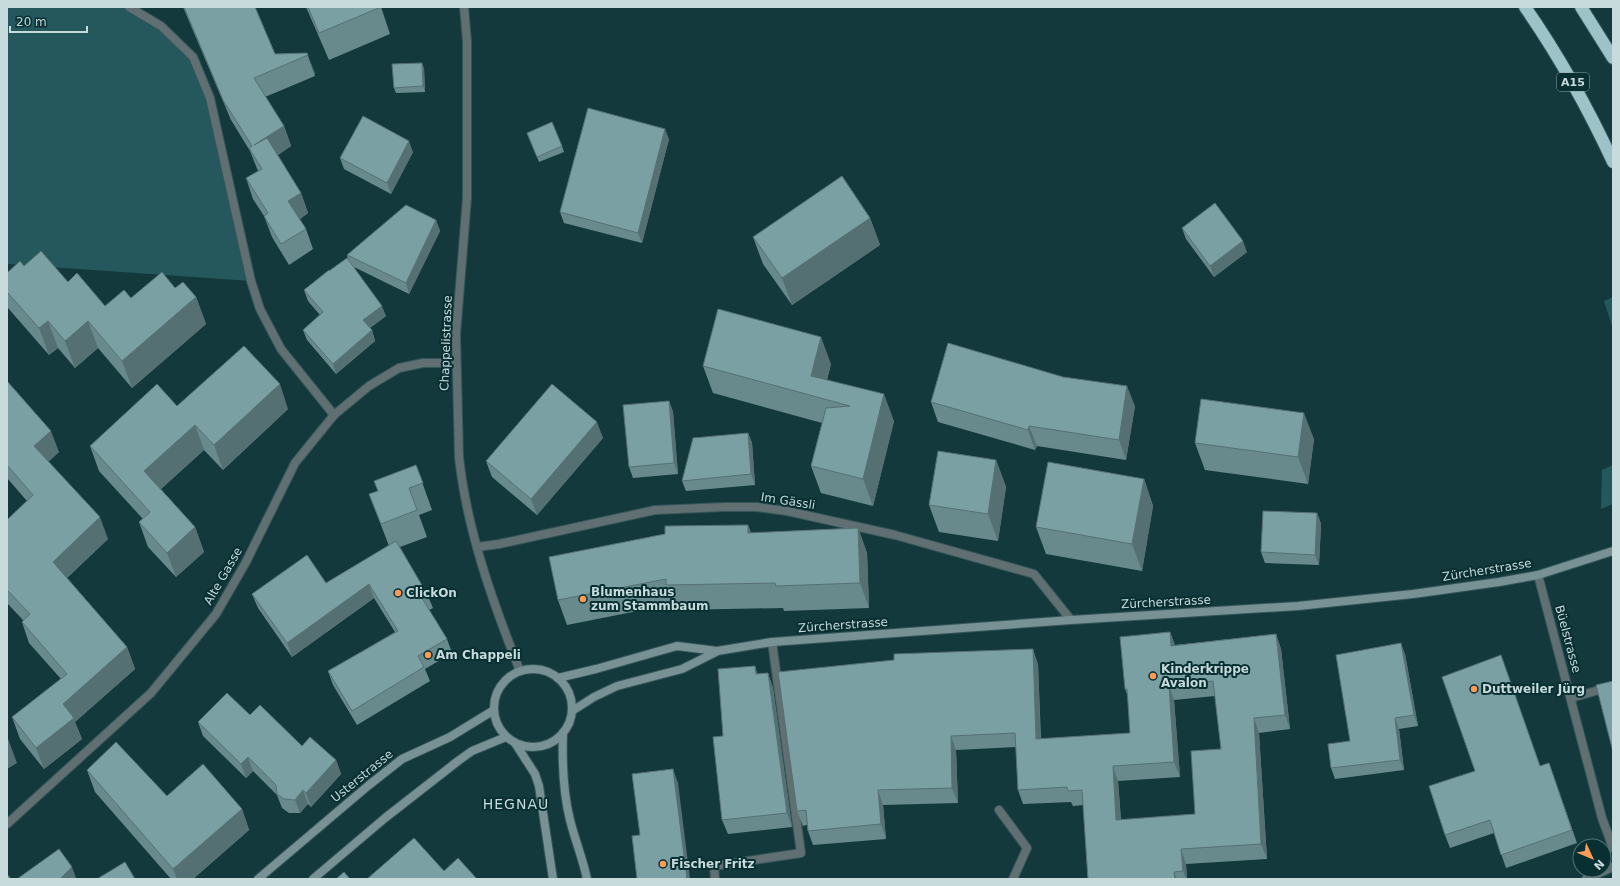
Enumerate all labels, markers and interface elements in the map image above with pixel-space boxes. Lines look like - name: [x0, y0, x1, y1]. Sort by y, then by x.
- scale bar: [10, 8, 87, 34]
- text: 20 m: [16, 15, 47, 29]
- road number: A15: [1557, 73, 1589, 91]
- street label: Chappelistrasse: [437, 295, 455, 391]
- street label: Im Gässli: [760, 490, 816, 512]
- street label: Alte Gasse: [201, 545, 245, 607]
- street label: Zürcherstrasse: [1441, 556, 1533, 584]
- place label: Blumenhaus zum Stammbaum: [591, 585, 708, 613]
- place label: ClickOn: [406, 586, 457, 600]
- marker: ClickOn: [393, 588, 403, 598]
- street label: Zürcherstrasse: [1121, 593, 1211, 611]
- marker: Blumenhaus zum Stammbaum: [578, 594, 588, 604]
- street label: Büelstrasse: [1552, 604, 1584, 674]
- street label: Zürcherstrasse: [798, 615, 888, 635]
- place label: Am Chappeli: [436, 648, 521, 662]
- marker: Am Chappeli: [423, 650, 433, 660]
- place label: Kinderkrippe Avalon: [1161, 662, 1249, 690]
- marker: Kinderkrippe Avalon: [1148, 671, 1158, 681]
- place label: Duttweiler Jürg: [1482, 682, 1585, 696]
- marker: Duttweiler Jürg: [1469, 684, 1479, 694]
- street label: Usterstrasse: [328, 747, 396, 805]
- district label: HEGNAU: [483, 796, 549, 812]
- north arrow: [1572, 838, 1612, 878]
- place label: Fischer Fritz: [671, 857, 755, 871]
- text: N: [1591, 857, 1607, 872]
- marker: Fischer Fritz: [658, 859, 668, 869]

